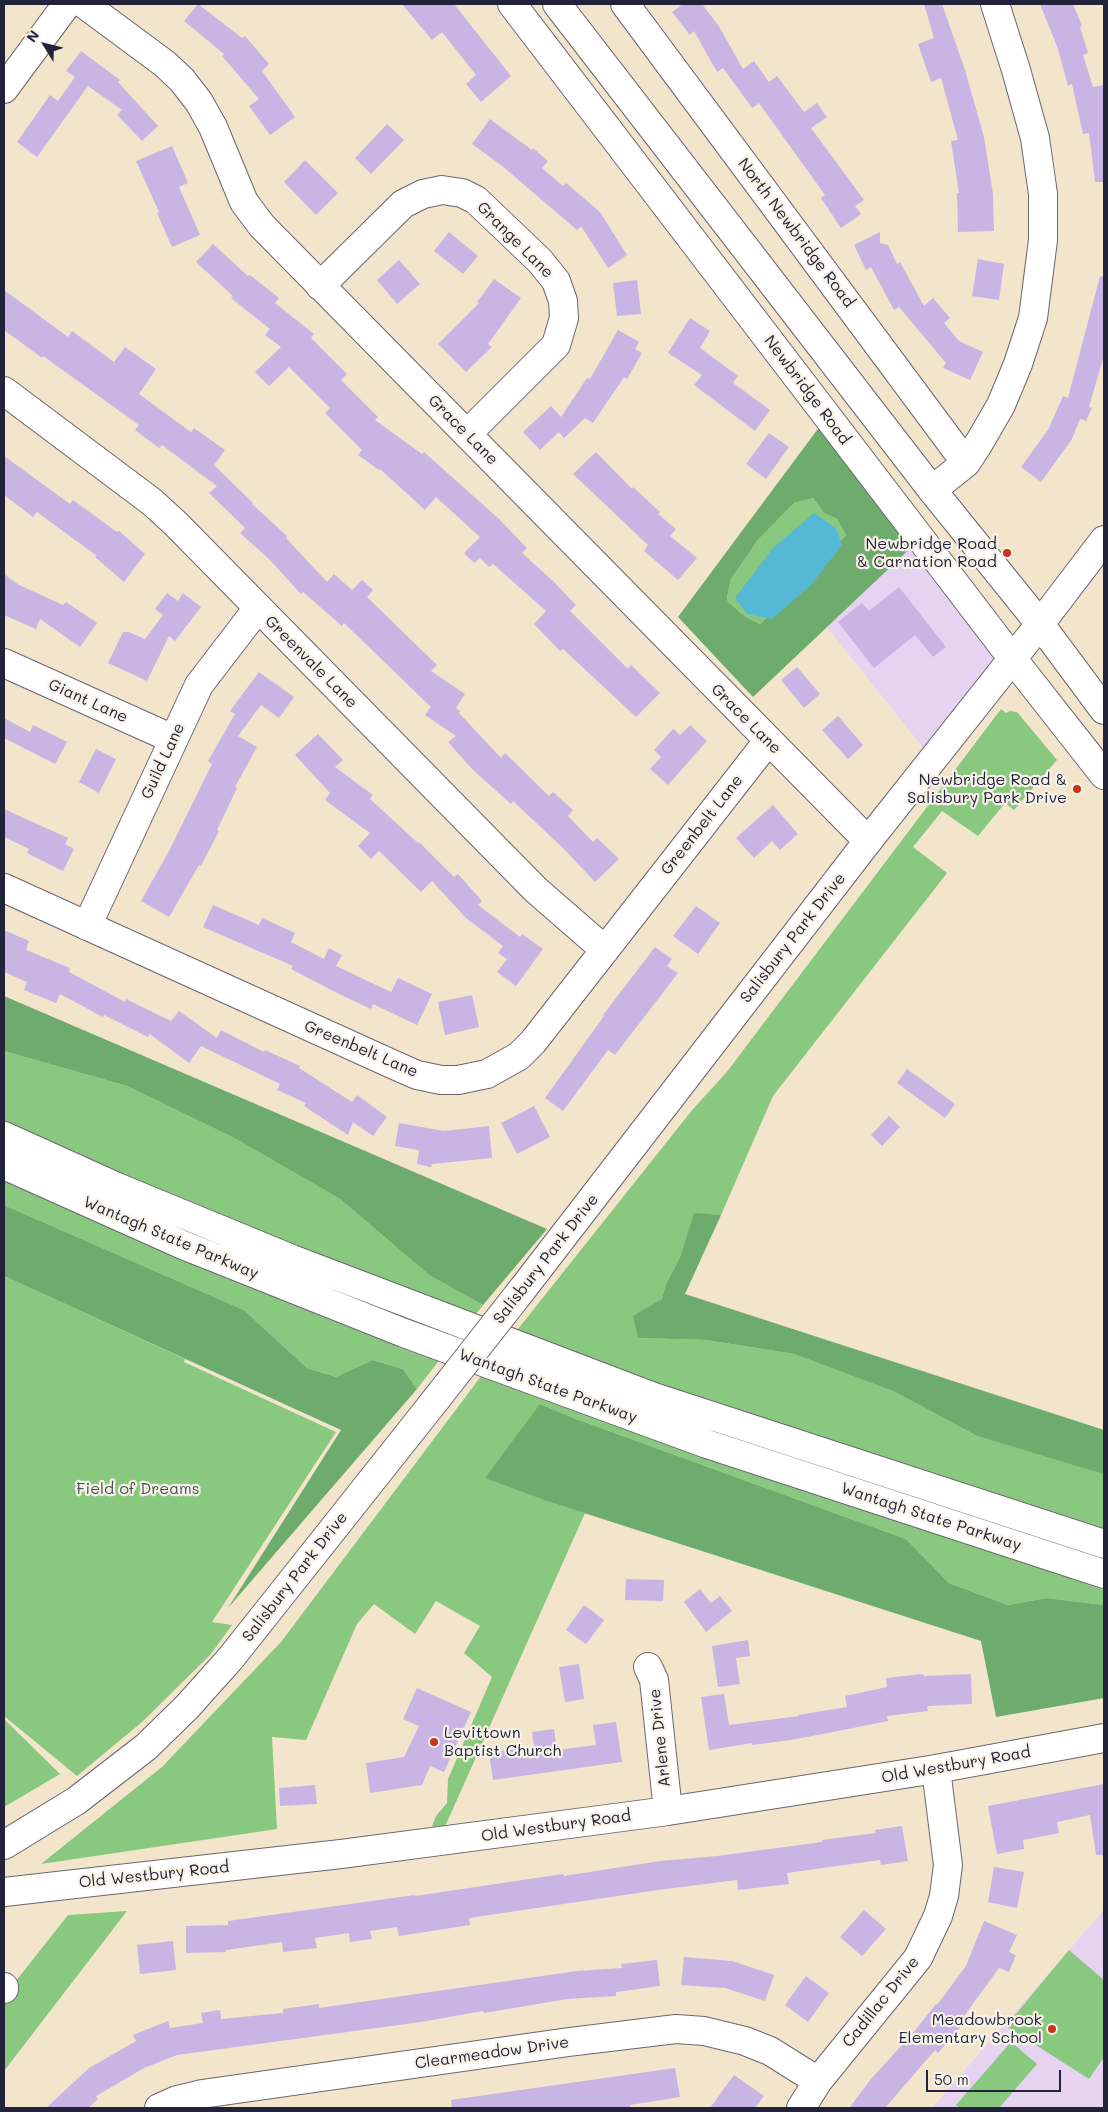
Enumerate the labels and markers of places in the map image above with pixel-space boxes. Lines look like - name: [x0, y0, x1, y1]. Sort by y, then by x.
- place label: Newbridge Road & Carnation Road: [857, 534, 997, 572]
- marker: Newbridge Road & Carnation Road: [1001, 547, 1013, 559]
- place label: Newbridge Road & Salisbury Park Drive: [907, 770, 1067, 808]
- marker: Newbridge Road & Salisbury Park Drive: [1071, 783, 1083, 795]
- place label: Levittown Baptist Church: [444, 1723, 561, 1761]
- marker: Levittown Baptist Church: [428, 1736, 440, 1748]
- place label: Meadowbrook Elementary School: [898, 2010, 1042, 2048]
- marker: Meadowbrook Elementary School: [1046, 2023, 1058, 2035]

